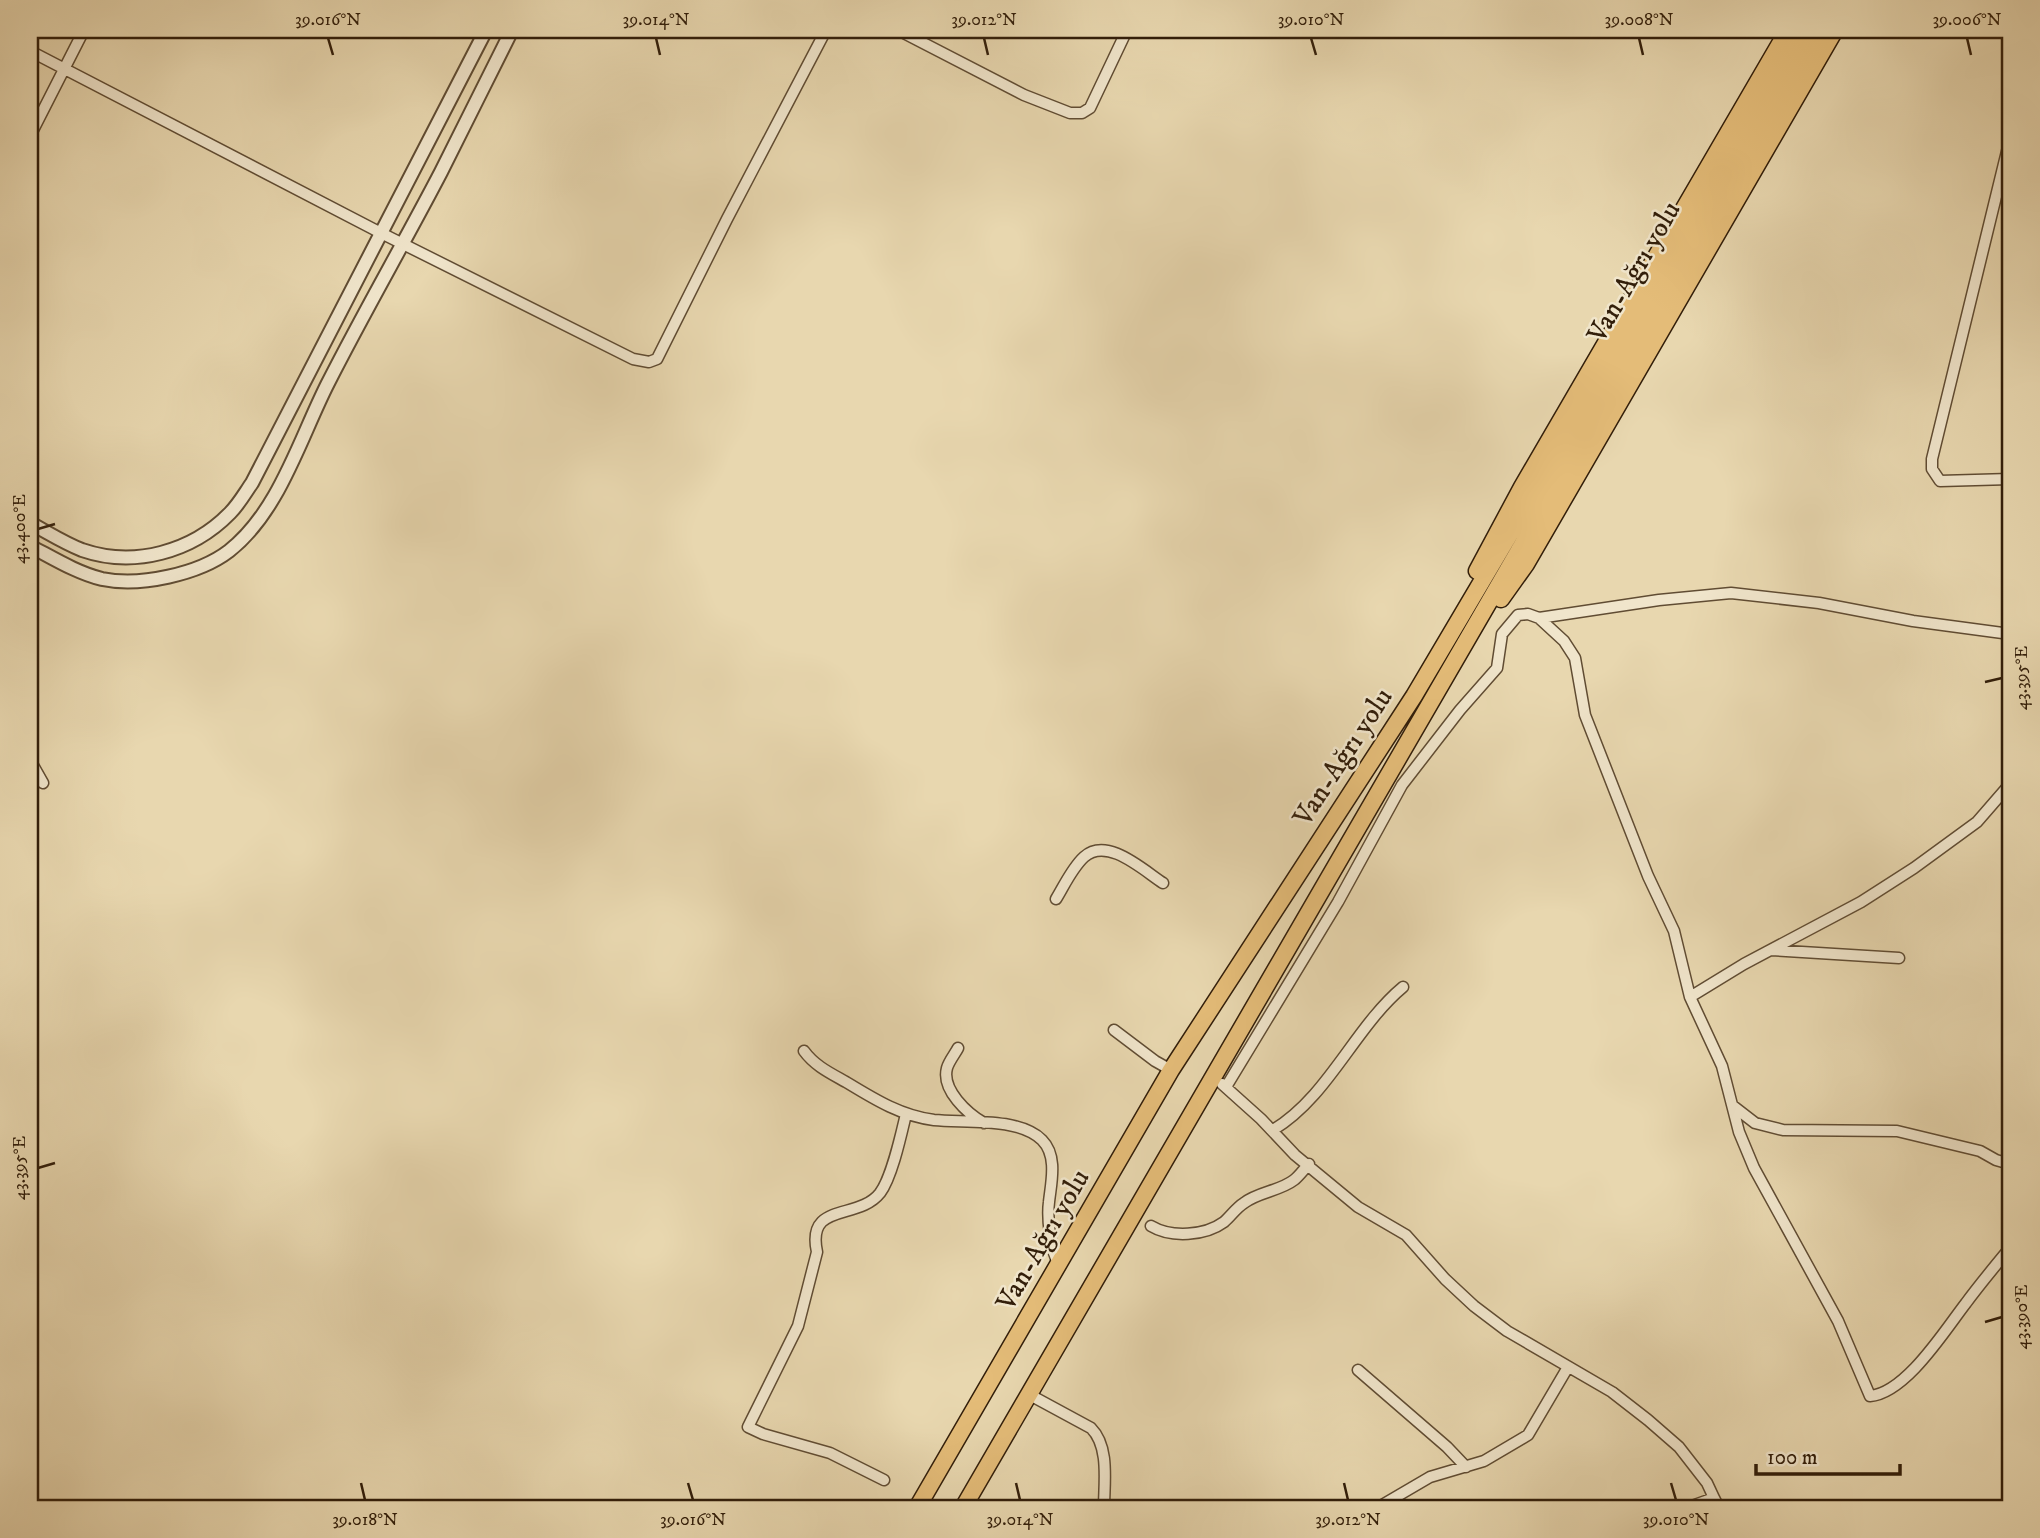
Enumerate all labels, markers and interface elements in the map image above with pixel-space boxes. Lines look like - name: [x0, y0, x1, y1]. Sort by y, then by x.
- text: 39.016°N: [295, 9, 361, 31]
- text: 39.014°N: [622, 9, 690, 31]
- text: 39.012°N: [951, 9, 1017, 31]
- text: 39.010°N: [1278, 9, 1344, 31]
- text: 39.008°N: [1605, 9, 1674, 31]
- text: 39.006°N: [1932, 9, 2002, 31]
- street label: Van-Ağrı yolu: [1579, 195, 1689, 350]
- text: 43.400°E: [9, 494, 31, 564]
- text: 43.395°E: [2011, 646, 2033, 710]
- street label: Van-Ağrı yolu: [1285, 681, 1401, 833]
- text: 43.395°E: [9, 1136, 31, 1200]
- street label: Van-Ağrı yolu: [988, 1163, 1098, 1318]
- text: 43.390°E: [2011, 1284, 2033, 1350]
- scale bar: [1756, 1433, 1900, 1477]
- text: 100 m: [1767, 1445, 1818, 1471]
- text: 39.018°N: [332, 1509, 398, 1531]
- text: 39.016°N: [660, 1509, 726, 1531]
- text: 39.014°N: [986, 1509, 1054, 1531]
- text: 39.012°N: [1315, 1509, 1381, 1531]
- text: 39.010°N: [1643, 1509, 1709, 1531]

